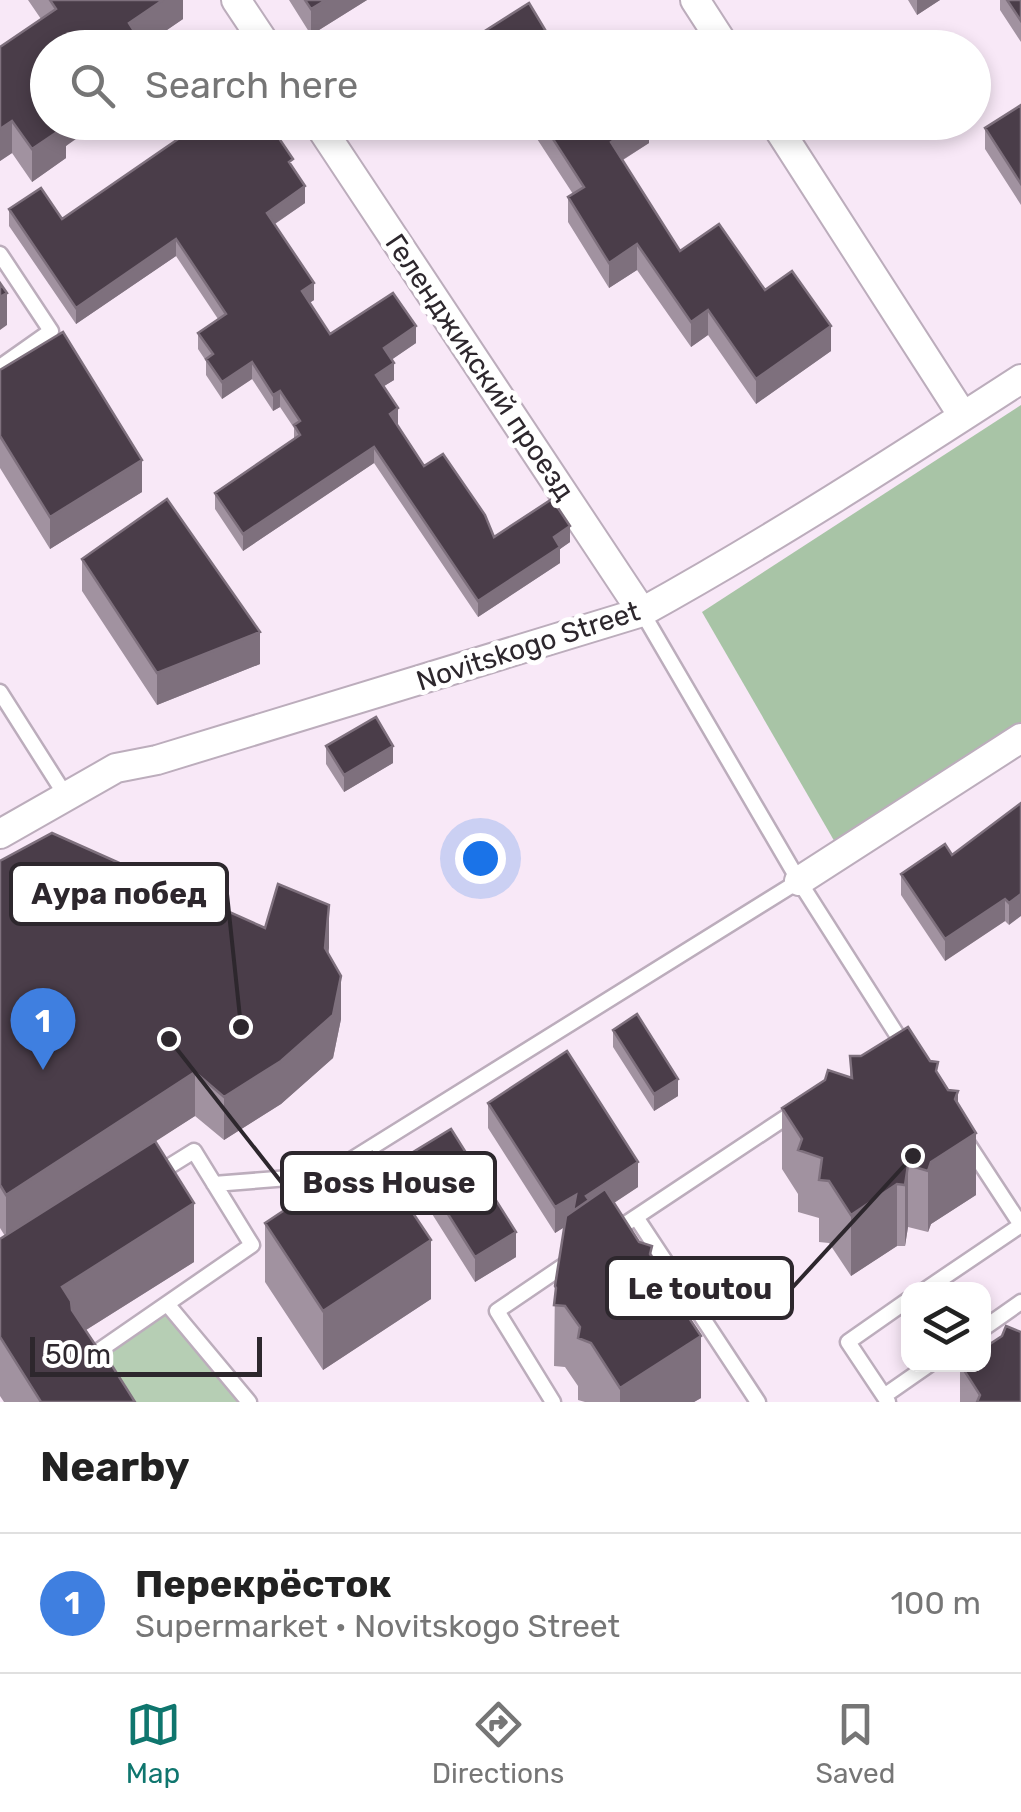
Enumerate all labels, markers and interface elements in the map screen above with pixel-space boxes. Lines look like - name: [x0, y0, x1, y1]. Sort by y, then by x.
- search box: [30, 30, 991, 140]
- icon: search: [65, 58, 120, 113]
- text: Search here: [145, 62, 358, 108]
- street label: Геленджикский проезд: [379, 228, 581, 506]
- street label: Novitskogo Street: [412, 594, 644, 698]
- your location: [455, 833, 506, 884]
- callout: Аура побед: [11, 864, 227, 924]
- text: Аура побед: [31, 876, 207, 912]
- pin: 1: [10, 988, 76, 1070]
- callout: Boss House: [282, 1153, 495, 1213]
- text: Boss House: [302, 1165, 476, 1201]
- callout: Le toutou: [607, 1258, 792, 1318]
- text: Le toutou: [628, 1271, 772, 1307]
- map controls: [901, 1282, 991, 1372]
- button: layers: [901, 1282, 991, 1372]
- scale bar: [30, 1332, 262, 1376]
- text: 50 m: [45, 1338, 111, 1371]
- text: Nearby: [40, 1442, 190, 1492]
- text: Перекрёсток: [135, 1561, 392, 1607]
- text: 1: [65, 1584, 80, 1622]
- text: 100 m: [890, 1584, 981, 1622]
- text: Supermarket · Novitskogo Street: [135, 1607, 620, 1645]
- tab: Map: [126, 1697, 181, 1790]
- tab: Directions: [432, 1697, 564, 1790]
- tab: Saved: [815, 1697, 895, 1790]

